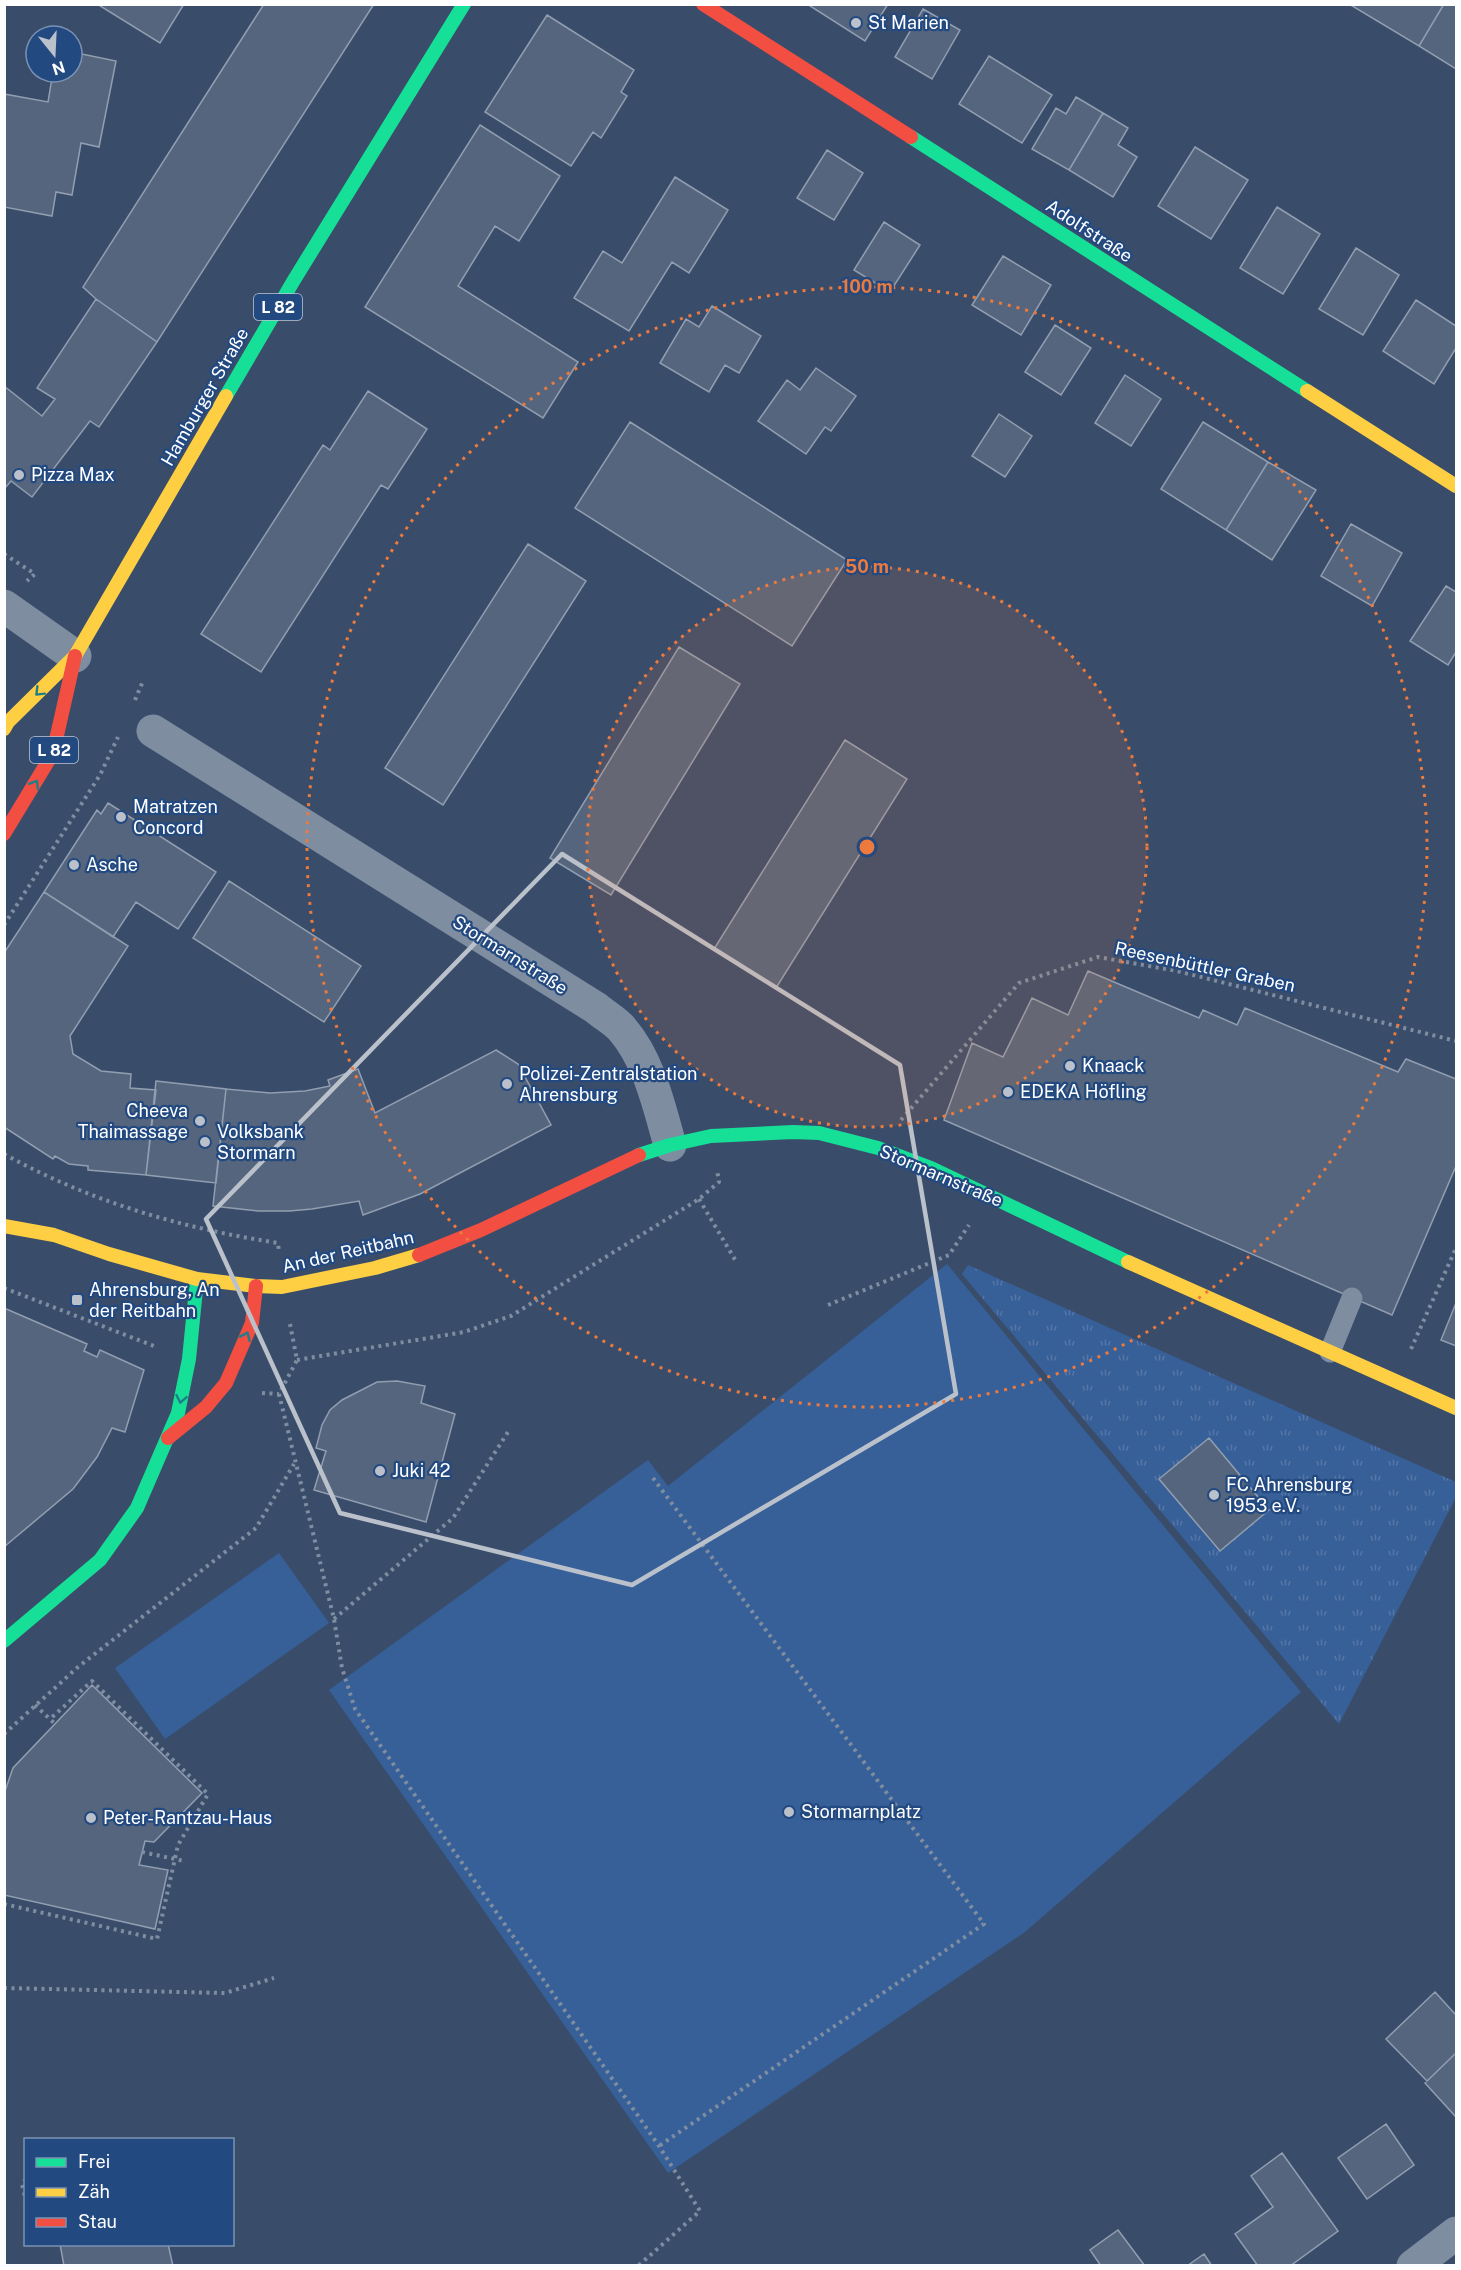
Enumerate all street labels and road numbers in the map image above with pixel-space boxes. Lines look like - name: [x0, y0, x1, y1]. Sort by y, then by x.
- street label: Adolfstraße: [1042, 195, 1136, 266]
- road number: L 82: [254, 294, 302, 320]
- street label: Hamburger Straße: [156, 324, 253, 470]
- road number: L 82: [30, 737, 78, 763]
- street label: Stormarnstraße: [449, 911, 572, 998]
- street label: Reesenbüttler Graben: [1113, 937, 1297, 996]
- street label: Stormarnstraße: [876, 1140, 1006, 1211]
- street label: An der Reitbahn: [280, 1226, 416, 1277]

